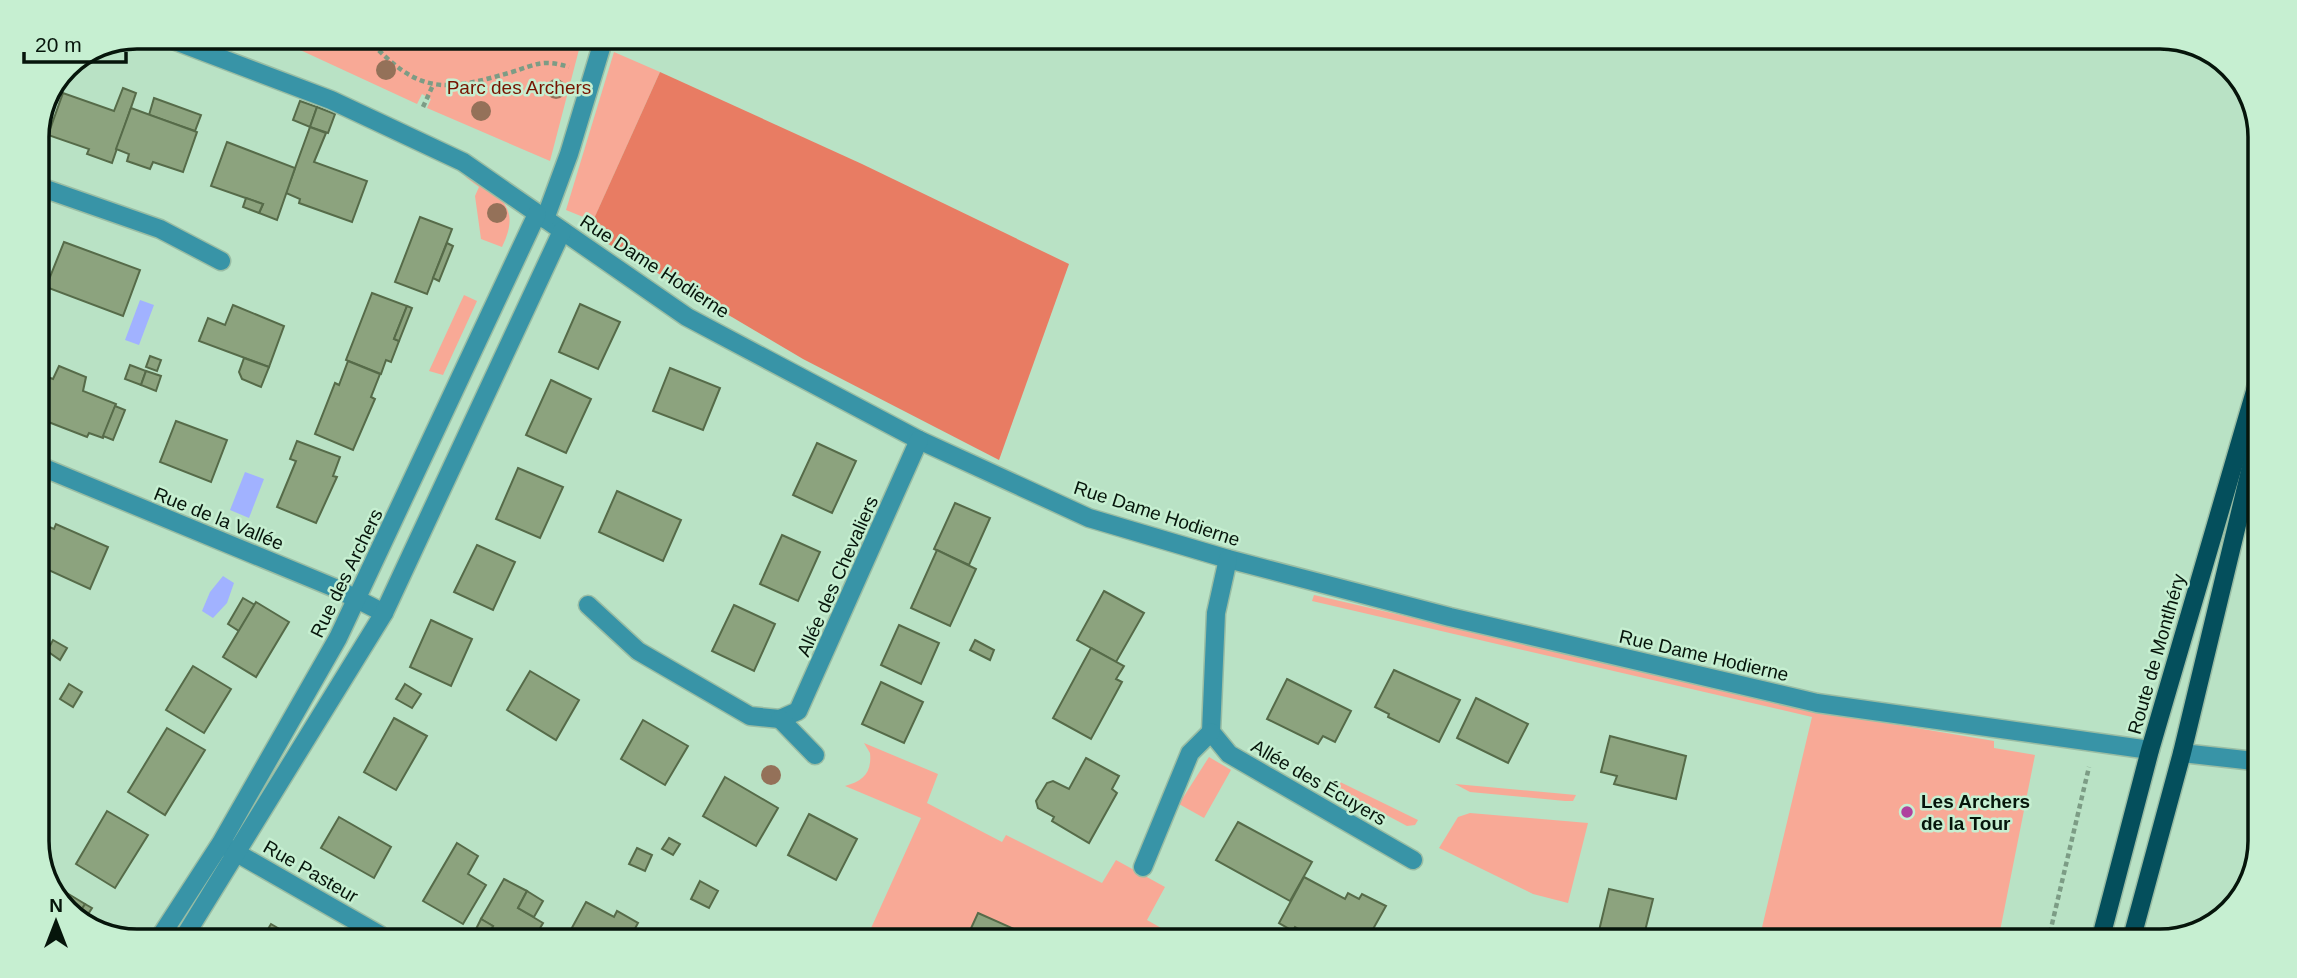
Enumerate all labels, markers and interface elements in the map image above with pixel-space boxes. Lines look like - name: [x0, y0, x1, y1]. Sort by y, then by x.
- scale bar: [24, 21, 126, 65]
- text: 20 m: [35, 33, 82, 56]
- park label: Parc des Archers: [447, 77, 591, 98]
- street label: Rue Dame Hodierne: [576, 210, 733, 322]
- street label: Rue Dame Hodierne: [1071, 477, 1242, 550]
- street label: Rue de la Vallée: [151, 483, 287, 554]
- street label: Allée des Chevaliers: [793, 493, 882, 660]
- street label: Rue des Archers: [306, 505, 387, 641]
- street label: Route de Montlhéry: [2124, 571, 2190, 737]
- street label: Rue Dame Hodierne: [1617, 626, 1791, 685]
- street label: Allée des Écuyers: [1248, 735, 1390, 830]
- place label: Les Archers de la Tour: [1921, 791, 2030, 834]
- marker: Les Archers de la Tour: [1899, 804, 1915, 820]
- street label: Rue Pasteur: [260, 836, 362, 907]
- north arrow: [21, 887, 91, 957]
- text: N: [49, 895, 63, 916]

